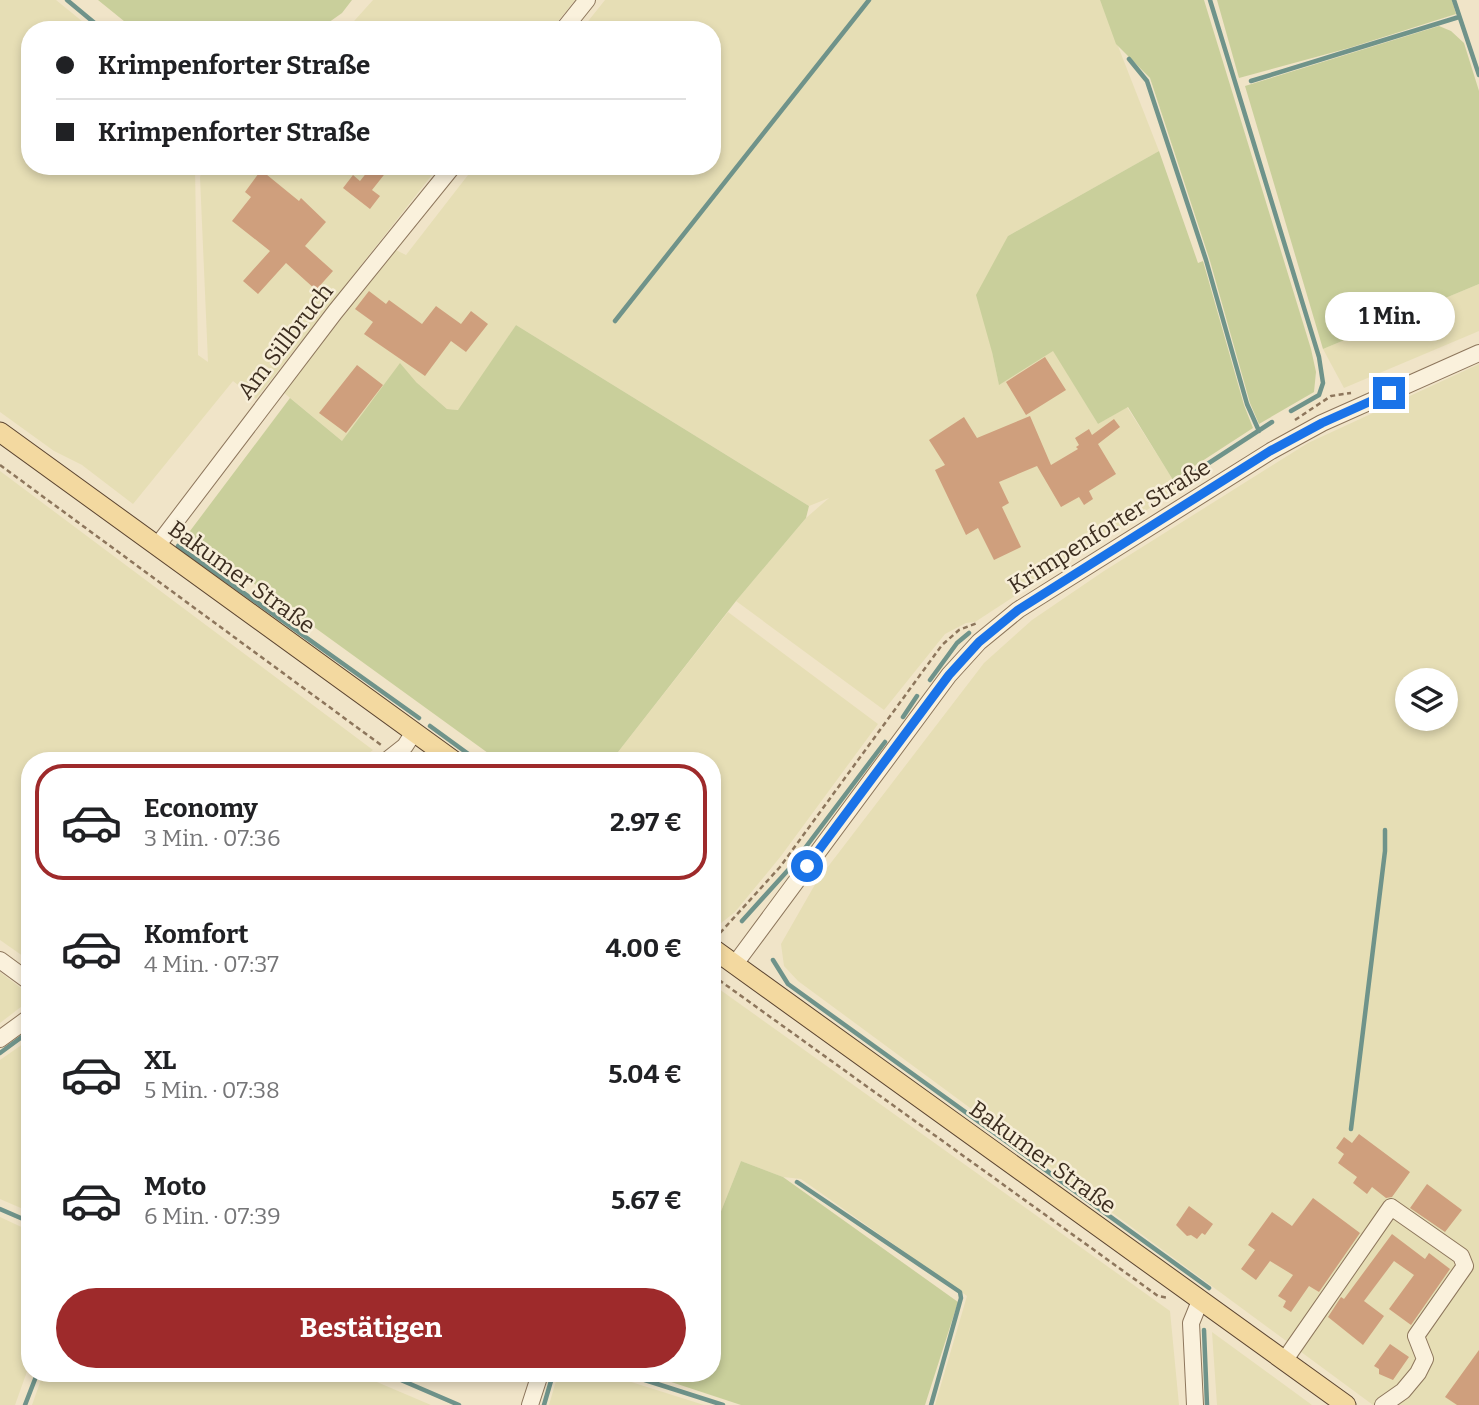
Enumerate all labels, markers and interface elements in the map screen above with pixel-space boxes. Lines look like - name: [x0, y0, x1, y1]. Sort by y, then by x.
- text: Krimpenforter Straße: [98, 50, 370, 81]
- text: Krimpenforter Straße: [98, 117, 370, 148]
- street label: Am Sillbruch: [231, 278, 339, 404]
- callout: 1 Min.: [1324, 292, 1454, 340]
- text: 1 Min.: [1359, 302, 1421, 330]
- route end: [1373, 377, 1405, 409]
- street label: Krimpenforter Straße: [1003, 452, 1215, 600]
- street label: Bakumer Straße: [163, 514, 321, 640]
- map controls: [1395, 668, 1458, 731]
- button: layers: [1395, 668, 1458, 731]
- icon: car: [60, 791, 123, 854]
- text: Economy: [144, 793, 258, 824]
- text: 2.97 €: [610, 807, 682, 838]
- text: 3 Min. · 07:36: [144, 824, 280, 852]
- route start: [791, 850, 823, 882]
- icon: car: [60, 917, 123, 980]
- text: Komfort: [144, 919, 249, 950]
- text: 4.00 €: [605, 933, 682, 964]
- text: 4 Min. · 07:37: [144, 950, 279, 978]
- icon: car: [60, 1043, 123, 1106]
- text: XL: [144, 1045, 176, 1076]
- text: 5.04 €: [608, 1059, 682, 1090]
- text: 5 Min. · 07:38: [144, 1076, 280, 1104]
- street label: Bakumer Straße: [964, 1094, 1122, 1220]
- icon: car: [60, 1169, 123, 1232]
- text: Moto: [144, 1171, 206, 1202]
- text: 5.67 €: [611, 1185, 682, 1216]
- text: 6 Min. · 07:39: [144, 1202, 281, 1230]
- button: Bestätigen: [56, 1288, 686, 1368]

